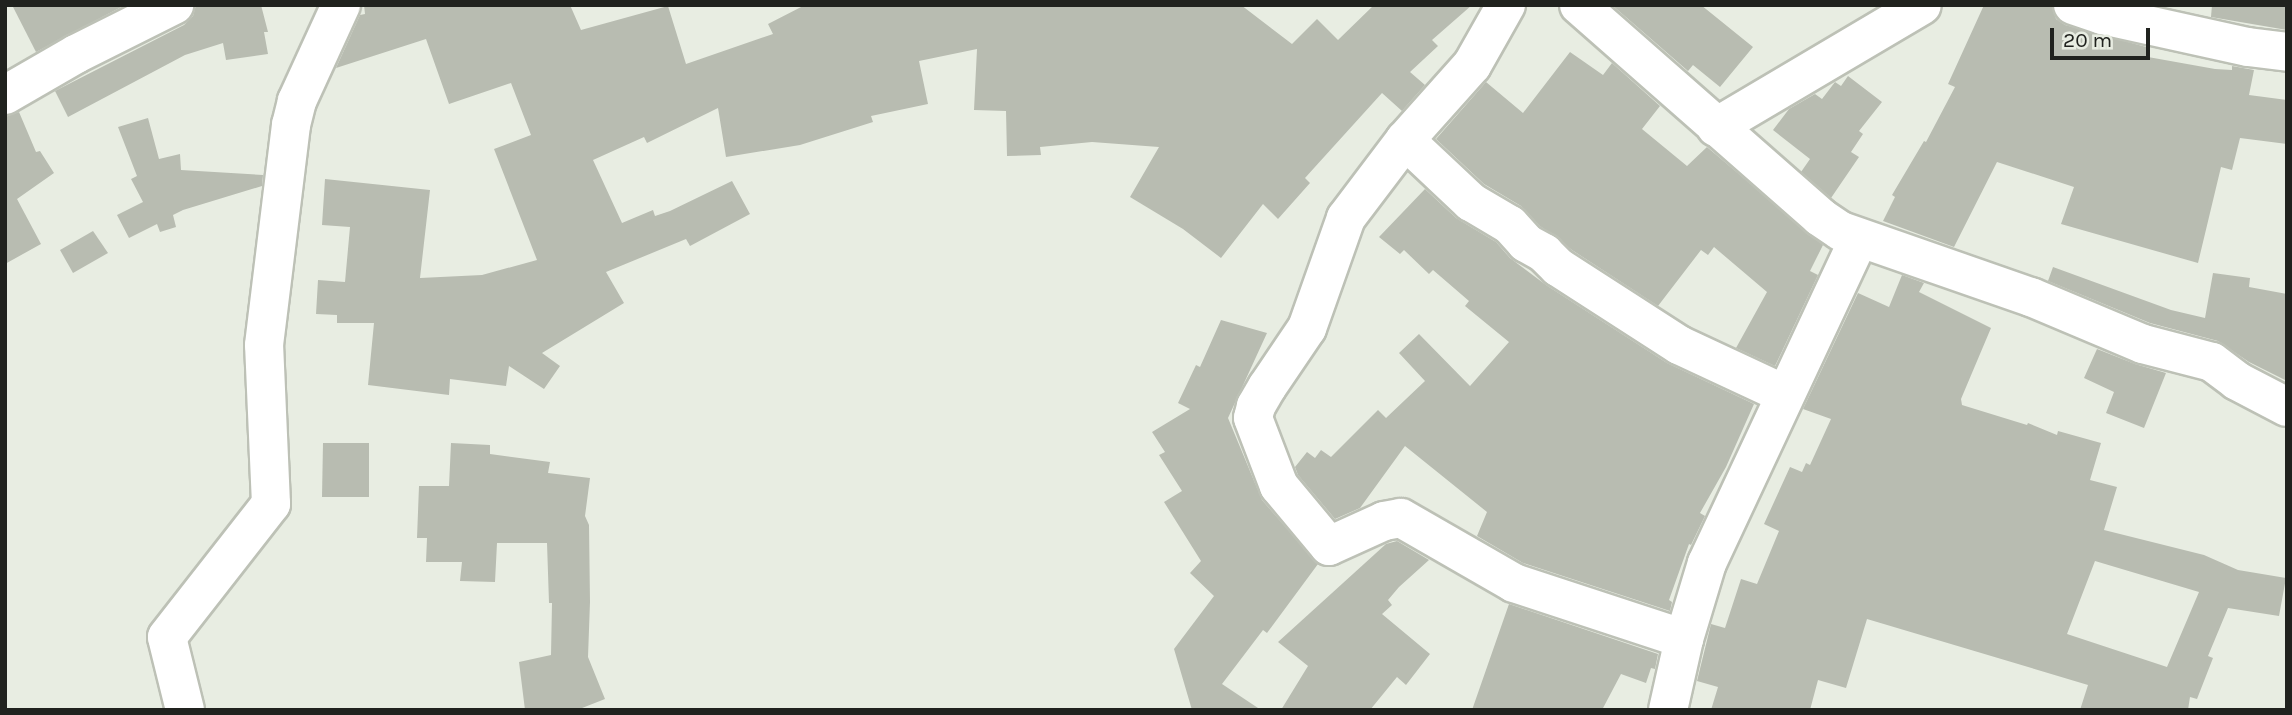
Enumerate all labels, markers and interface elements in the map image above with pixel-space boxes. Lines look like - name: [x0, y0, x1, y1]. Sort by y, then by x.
- scale bar: [2054, 14, 2154, 58]
- text: 20 m: [2063, 28, 2112, 52]

